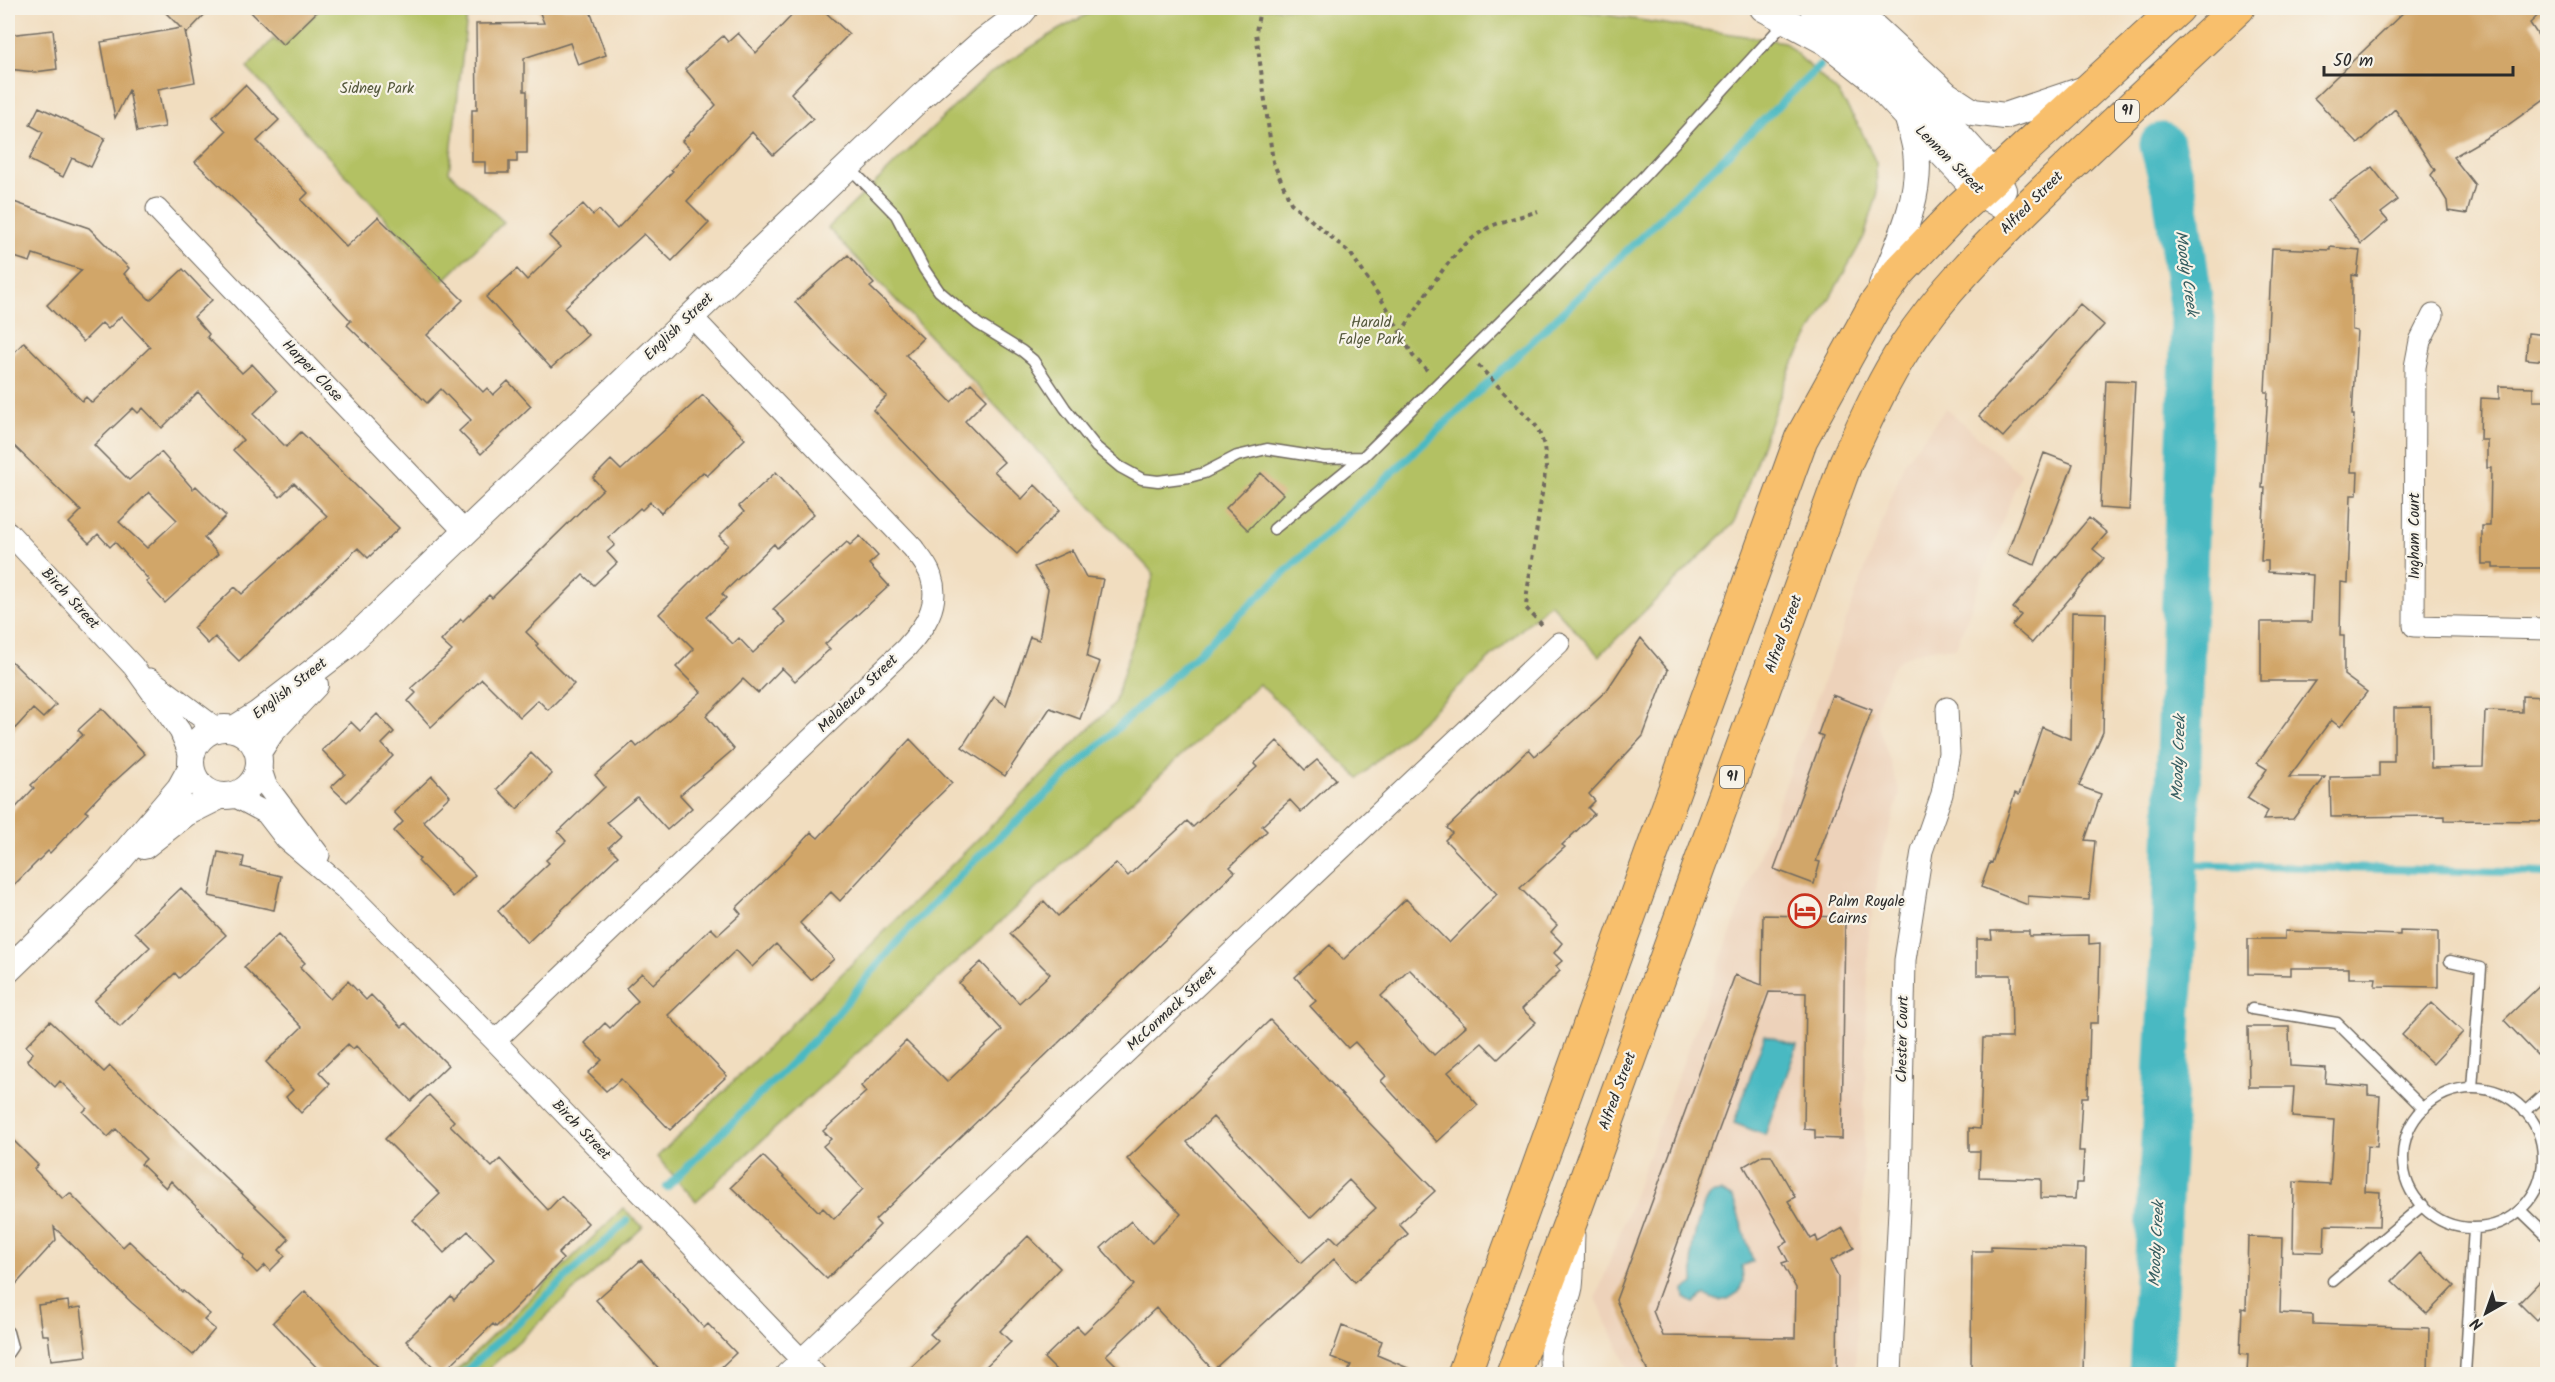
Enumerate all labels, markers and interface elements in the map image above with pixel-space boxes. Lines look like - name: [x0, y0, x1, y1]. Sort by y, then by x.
- scale bar: [2324, 39, 2513, 77]
- text: 50 m: [2333, 47, 2373, 76]
- park label: Sidney Park: [340, 77, 415, 101]
- road number: 91: [2115, 100, 2139, 122]
- street label: Lennon Street: [1909, 120, 1989, 200]
- street label: Alfred Street: [1995, 165, 2070, 240]
- water label: Moody Creek: [2168, 229, 2205, 320]
- street label: English Street: [638, 287, 720, 367]
- park label: Harald Falge Park: [1338, 311, 1405, 352]
- street label: Harper Close: [276, 334, 348, 408]
- street label: Ingham Court: [2403, 493, 2427, 579]
- street label: Birch Street: [35, 563, 105, 635]
- street label: Alfred Street: [1759, 591, 1809, 676]
- street label: Melaleuca Street: [812, 649, 904, 739]
- street label: English Street: [247, 652, 333, 726]
- water label: Moody Creek: [2165, 712, 2193, 801]
- road number: 91: [1720, 766, 1744, 788]
- place label: Palm Royale Cairns: [1828, 890, 1905, 931]
- hotel icon: Palm Royale Cairns: [1787, 893, 1823, 929]
- street label: McCormack Street: [1121, 961, 1223, 1057]
- street label: Chester Court: [1890, 995, 1916, 1083]
- street label: Alfred Street: [1593, 1048, 1643, 1133]
- street label: Birch Street: [546, 1094, 616, 1166]
- water label: Moody Creek: [2142, 1198, 2172, 1288]
- north arrow: [2456, 1283, 2516, 1343]
- text: N: [2465, 1311, 2489, 1336]

